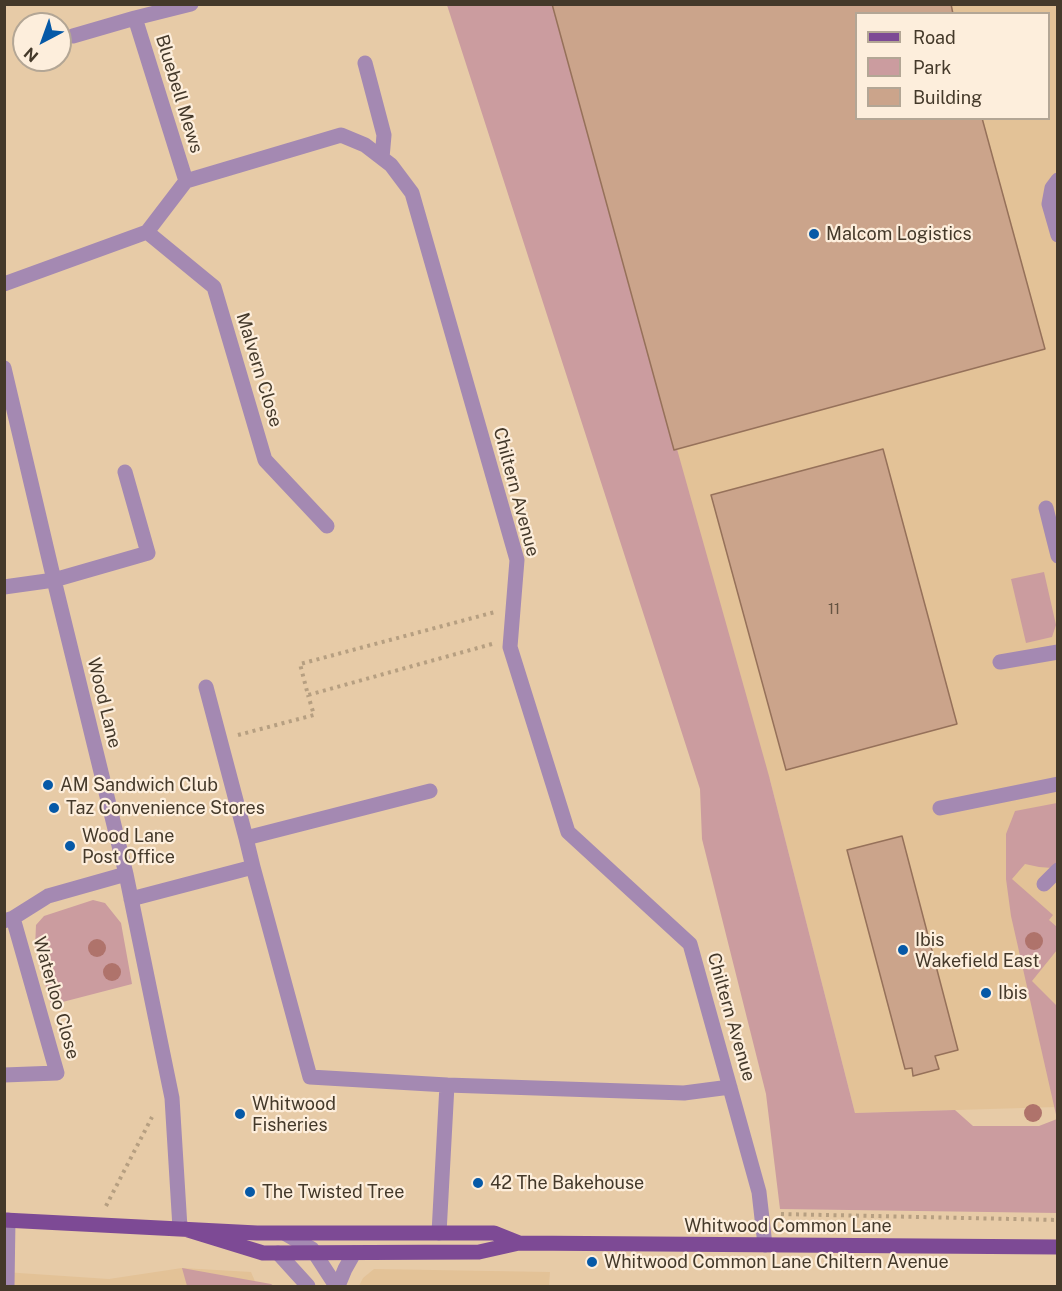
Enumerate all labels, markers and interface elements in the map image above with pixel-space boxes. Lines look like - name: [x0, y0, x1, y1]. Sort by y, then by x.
- north arrow: [12, 12, 72, 72]
- legend: [855, 12, 1050, 120]
- text: Road: [913, 27, 956, 48]
- street label: Bluebell Mews: [151, 32, 207, 156]
- text: N: [20, 43, 42, 66]
- text: Park: [913, 57, 951, 78]
- text: Building: [913, 87, 982, 108]
- place label: Malcom Logistics: [826, 223, 972, 245]
- marker: Malcom Logistics: [807, 227, 821, 241]
- street label: Malvern Close: [231, 310, 287, 430]
- street label: Chiltern Avenue: [488, 425, 544, 559]
- house number: 11: [828, 600, 840, 618]
- street label: Wood Lane: [82, 656, 126, 750]
- place label: AM Sandwich Club: [60, 774, 218, 796]
- marker: AM Sandwich Club: [41, 778, 55, 792]
- place label: Taz Convenience Stores: [66, 797, 265, 819]
- marker: Taz Convenience Stores: [47, 801, 61, 815]
- place label: Wood Lane Post Office: [82, 825, 175, 868]
- marker: Wood Lane Post Office: [63, 839, 77, 853]
- place label: Ibis Wakefield East: [915, 929, 1040, 972]
- street label: Waterloo Close: [28, 934, 84, 1062]
- marker: Ibis Wakefield East: [896, 943, 910, 957]
- street label: Chiltern Avenue: [702, 950, 760, 1084]
- place label: Ibis: [998, 982, 1027, 1004]
- marker: Ibis: [979, 986, 993, 1000]
- place label: Whitwood Fisheries: [252, 1093, 336, 1136]
- marker: Whitwood Fisheries: [233, 1107, 247, 1121]
- place label: 42 The Bakehouse: [490, 1172, 644, 1194]
- marker: 42 The Bakehouse: [471, 1176, 485, 1190]
- place label: The Twisted Tree: [262, 1181, 404, 1203]
- marker: The Twisted Tree: [243, 1185, 257, 1199]
- street label: Whitwood Common Lane: [684, 1215, 892, 1237]
- place label: Whitwood Common Lane Chiltern Avenue: [604, 1251, 949, 1273]
- marker: Whitwood Common Lane Chiltern Avenue: [585, 1255, 599, 1269]

